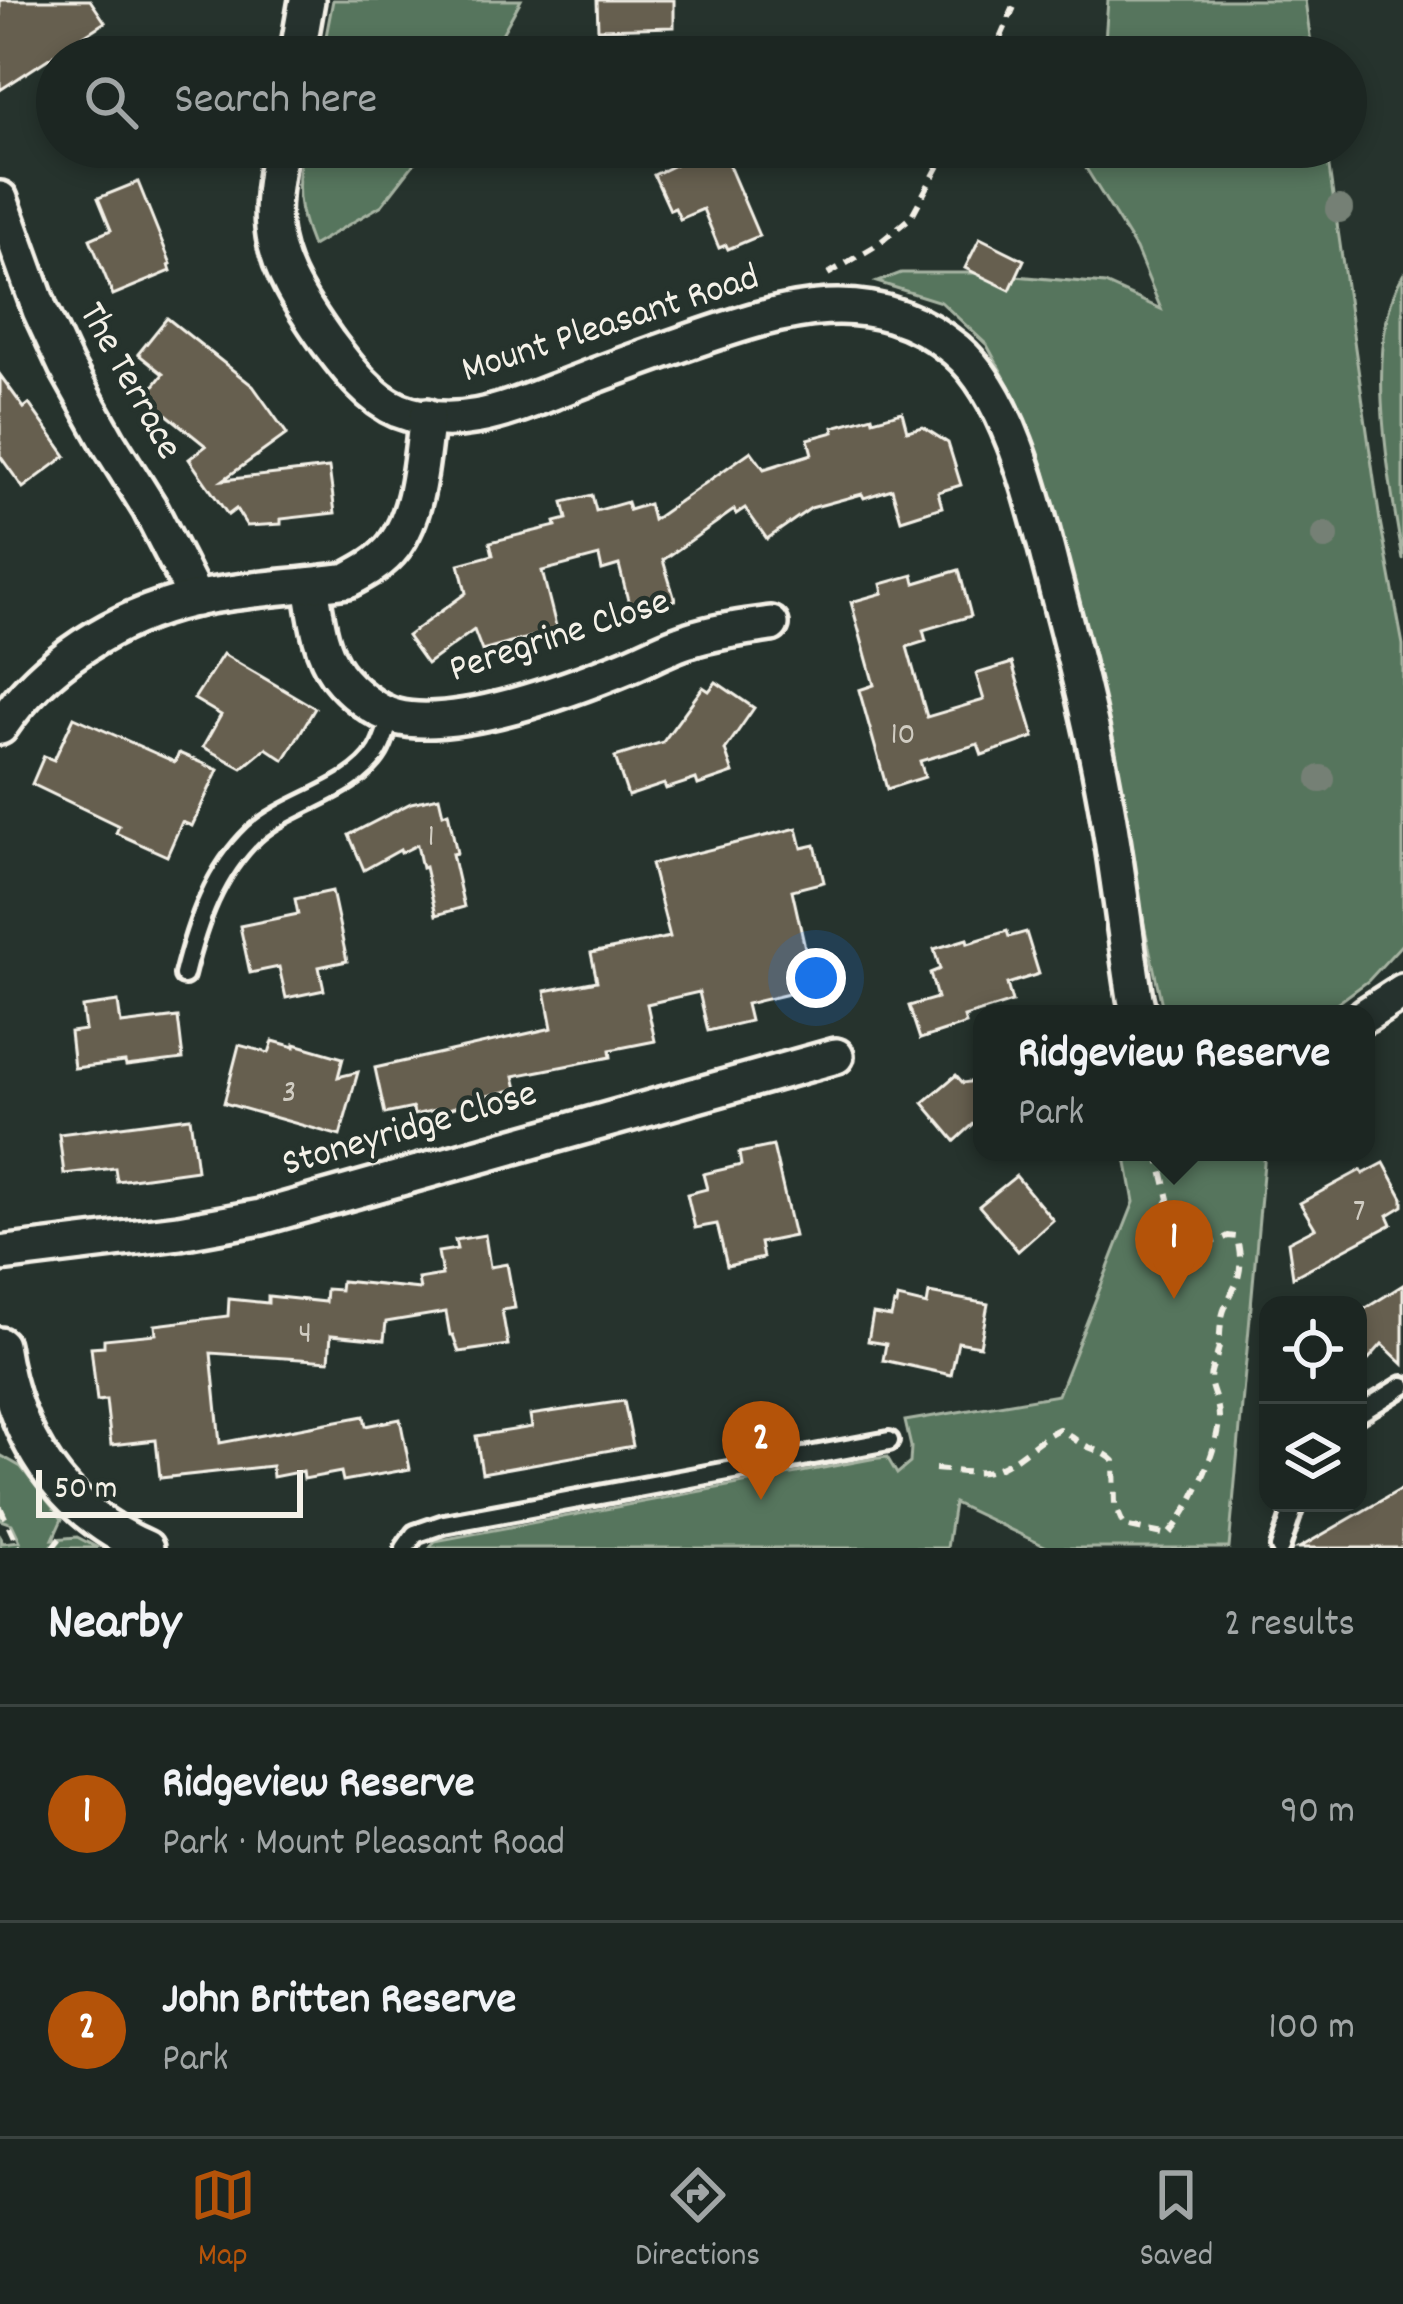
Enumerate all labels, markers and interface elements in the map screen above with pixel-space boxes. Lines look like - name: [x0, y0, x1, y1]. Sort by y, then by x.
- search box: [36, 36, 1367, 168]
- icon: search: [78, 69, 144, 135]
- text: Search here: [174, 70, 377, 134]
- street label: Mount Pleasant Road: [455, 252, 767, 400]
- street label: The Terrace: [62, 293, 194, 471]
- street label: Peregrine Close: [443, 576, 677, 700]
- house number: 10: [890, 713, 916, 760]
- house number: 1: [427, 815, 435, 862]
- your location: [786, 948, 846, 1008]
- popup: [973, 1005, 1375, 1161]
- text: Ridgeview Reserve: [1018, 1024, 1330, 1088]
- street label: Stoneyridge Close: [276, 1068, 544, 1194]
- house number: 3: [282, 1071, 296, 1118]
- text: Park: [1018, 1088, 1084, 1143]
- house number: 7: [1353, 1190, 1365, 1237]
- pin: 1: [1135, 1200, 1213, 1299]
- map controls: [1259, 1296, 1367, 1512]
- button: locate: [1259, 1296, 1367, 1404]
- house number: 4: [298, 1312, 312, 1359]
- pin: 2: [722, 1401, 800, 1500]
- button: layers: [1259, 1404, 1367, 1512]
- scale bar: [36, 1464, 303, 1517]
- text: 50 m: [54, 1467, 118, 1514]
- text: Nearby: [48, 1590, 181, 1662]
- text: 2 results: [1224, 1599, 1355, 1654]
- text: Ridgeview Reserve: [162, 1754, 475, 1818]
- text: 1: [83, 1786, 91, 1841]
- text: 90 m: [1280, 1786, 1355, 1841]
- text: Park · Mount Pleasant Road: [162, 1818, 565, 1873]
- text: John Britten Reserve: [162, 1970, 516, 2034]
- text: 2: [78, 2002, 96, 2057]
- text: 100 m: [1268, 2002, 1355, 2057]
- text: Park: [162, 2034, 228, 2089]
- tab: Map: [190, 2162, 256, 2281]
- tab: Directions: [635, 2162, 760, 2281]
- tab: Saved: [1140, 2162, 1213, 2281]

